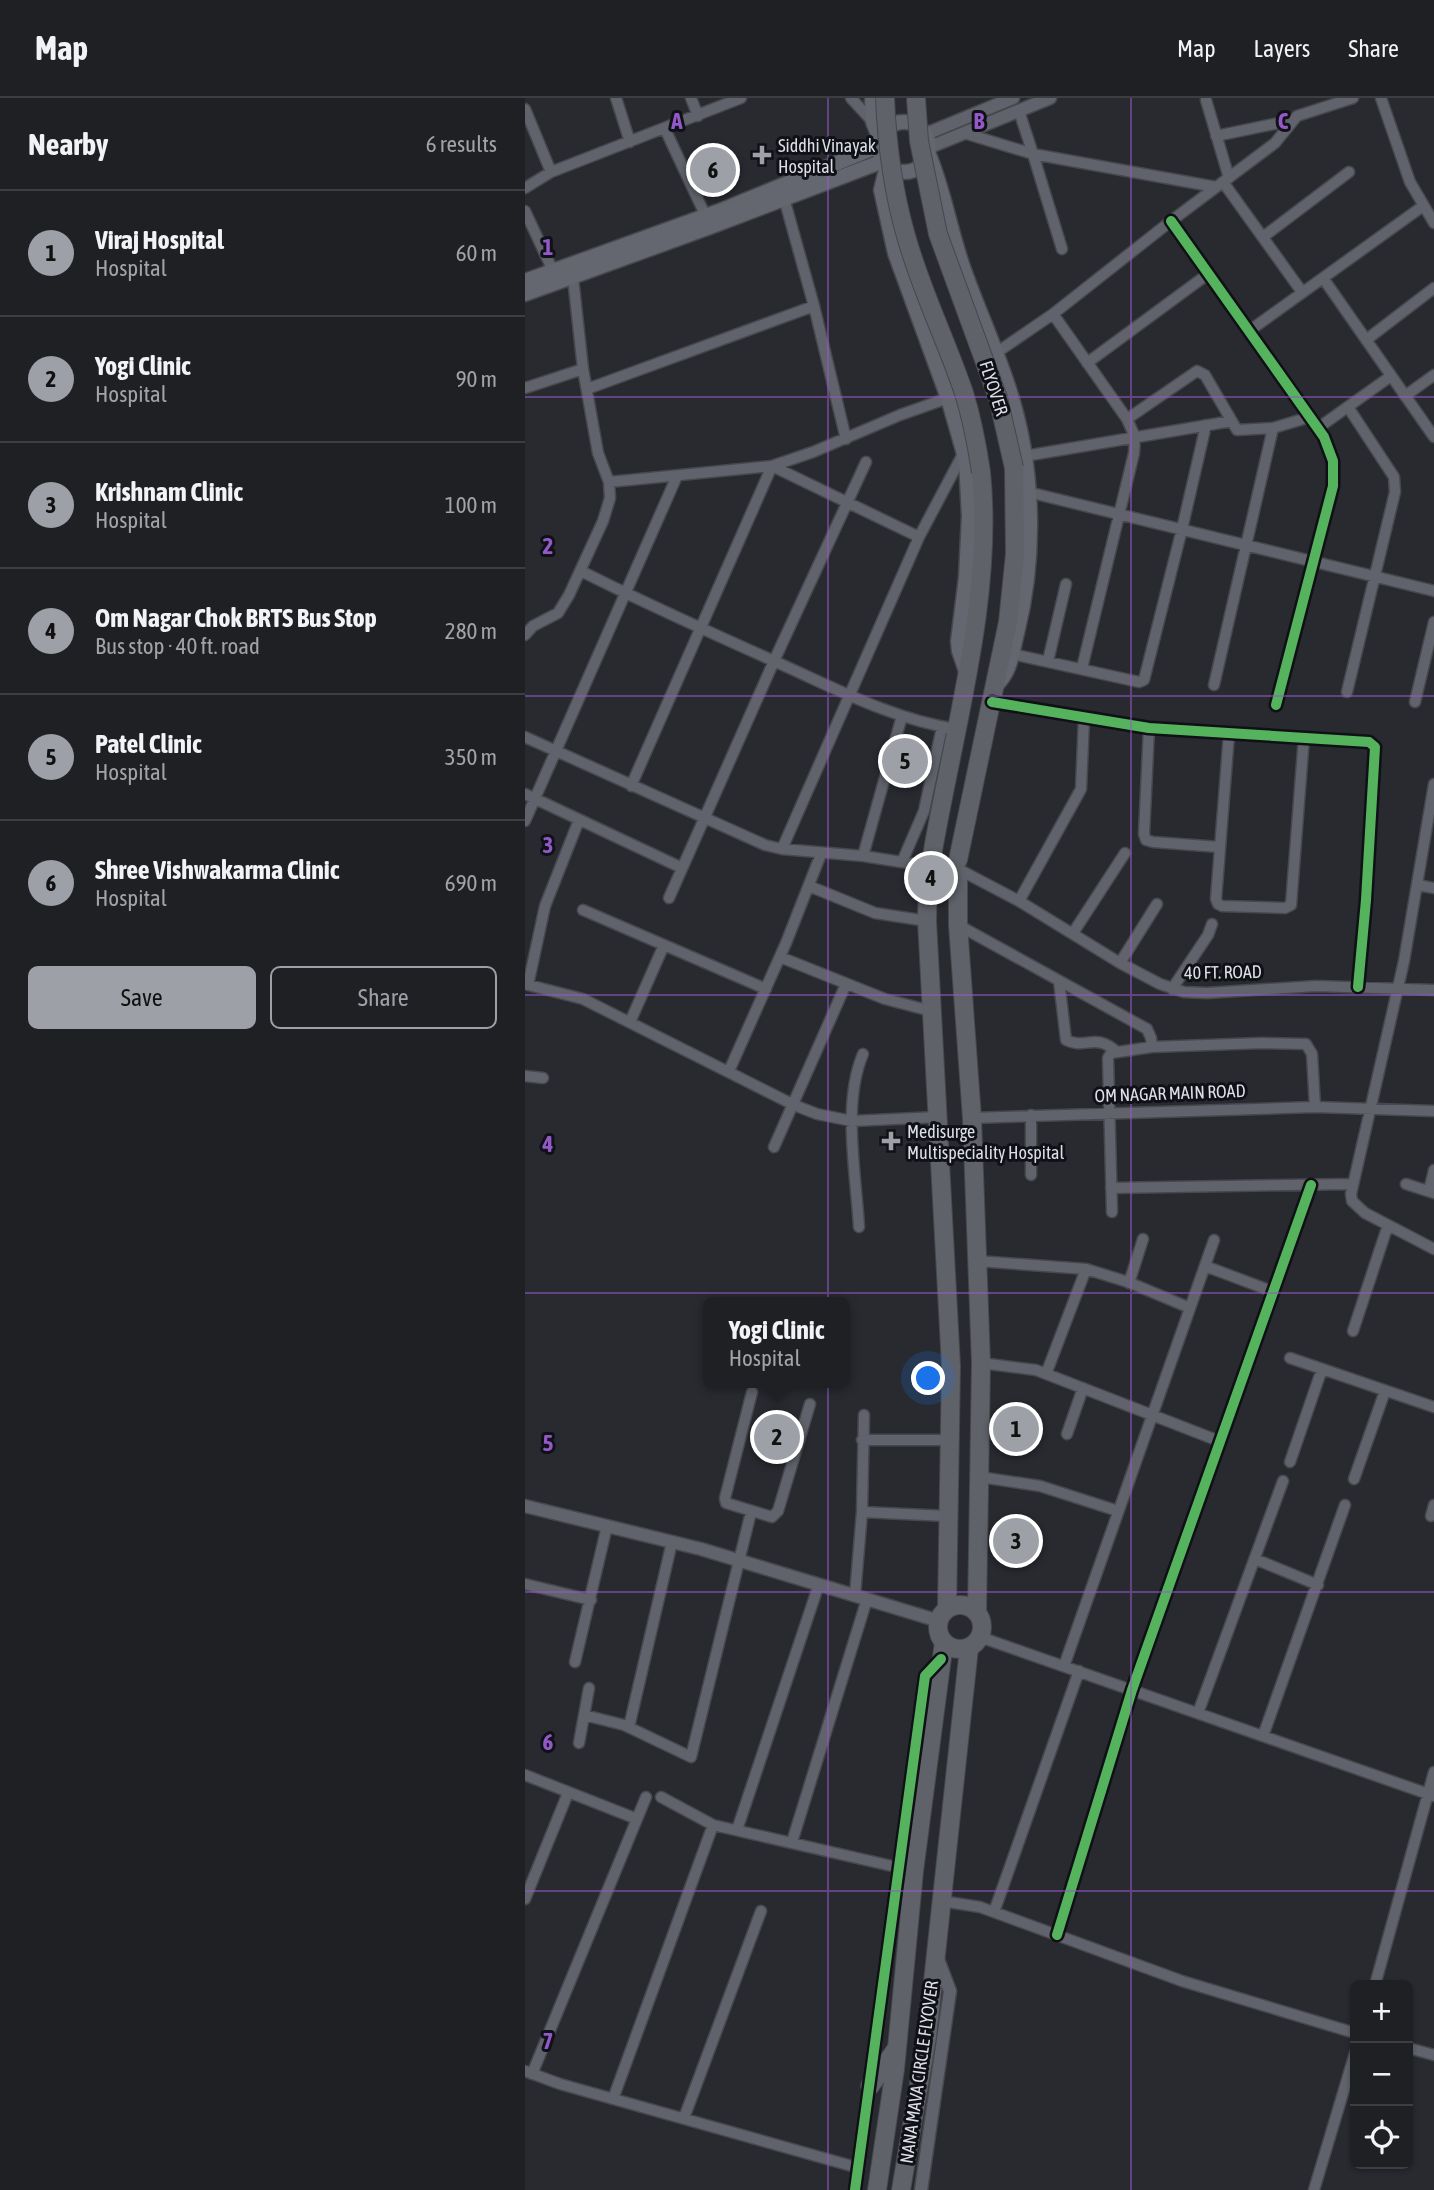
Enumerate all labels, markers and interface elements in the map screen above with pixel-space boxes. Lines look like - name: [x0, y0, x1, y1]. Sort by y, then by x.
- text: Map: [35, 29, 88, 67]
- text: Map: [1177, 35, 1216, 62]
- text: Layers: [1254, 35, 1310, 62]
- text: Share: [1348, 35, 1399, 62]
- text: A: [670, 108, 683, 134]
- text: B: [974, 108, 985, 134]
- text: C: [1278, 108, 1289, 134]
- text: Nearby: [28, 127, 108, 161]
- text: 6 results: [426, 131, 497, 157]
- place label: Siddhi Vinayak Hospital: [778, 135, 876, 177]
- pin: 6: [690, 144, 736, 196]
- marker: Siddhi Vinayak Hospital: [752, 145, 772, 165]
- text: Viraj Hospital: [95, 225, 224, 255]
- text: 1: [543, 234, 554, 260]
- text: 1: [46, 240, 56, 266]
- text: 60 m: [456, 240, 497, 266]
- text: Hospital: [95, 255, 167, 281]
- text: Yogi Clinic: [95, 351, 191, 381]
- street label: FLYOVER: [975, 358, 1013, 418]
- text: 2: [46, 366, 56, 392]
- text: 90 m: [456, 366, 497, 392]
- text: Hospital: [95, 381, 167, 407]
- text: Krishnam Clinic: [95, 477, 243, 507]
- text: 3: [46, 492, 56, 518]
- text: 100 m: [445, 492, 497, 518]
- text: Hospital: [95, 507, 167, 533]
- text: 2: [543, 533, 553, 559]
- text: Om Nagar Chok BRTS Bus Stop: [95, 603, 377, 633]
- text: 4: [46, 618, 56, 644]
- text: 280 m: [445, 618, 497, 644]
- text: Bus stop · 40 ft. road: [95, 633, 260, 659]
- text: Patel Clinic: [95, 729, 202, 759]
- pin: 5: [882, 735, 928, 787]
- text: 5: [46, 744, 56, 770]
- text: 350 m: [445, 744, 497, 770]
- text: Hospital: [95, 759, 167, 785]
- text: 3: [543, 832, 553, 858]
- pin: 4: [908, 852, 954, 904]
- text: Shree Vishwakarma Clinic: [95, 855, 339, 885]
- text: 6: [46, 870, 56, 896]
- text: 690 m: [445, 870, 497, 896]
- text: Hospital: [95, 885, 167, 911]
- street label: 40 FT. ROAD: [1184, 961, 1262, 983]
- button: Save: [28, 966, 256, 1029]
- button: Share: [270, 966, 497, 1029]
- street label: OM NAGAR MAIN ROAD: [1094, 1080, 1246, 1106]
- place label: Medisurge Multispeciality Hospital: [907, 1121, 1064, 1163]
- text: 4: [542, 1131, 554, 1157]
- marker: Medisurge Multispeciality Hospital: [881, 1131, 901, 1151]
- popup: [703, 1297, 850, 1388]
- text: Yogi Clinic: [729, 1315, 824, 1345]
- text: Hospital: [729, 1345, 801, 1371]
- your location: [911, 1361, 945, 1395]
- pin: 1: [993, 1403, 1039, 1455]
- pin: 2: [754, 1411, 800, 1463]
- text: 5: [543, 1430, 554, 1456]
- pin: 3: [993, 1515, 1039, 1567]
- text: 6: [543, 1729, 554, 1755]
- street label: NANA MAVA CIRCLE FLYOVER: [896, 1979, 942, 2165]
- map controls: [1350, 1980, 1413, 2169]
- button: +: [1350, 1980, 1413, 2043]
- text: 7: [543, 2028, 553, 2054]
- button: −: [1350, 2043, 1413, 2106]
- button: locate: [1350, 2106, 1413, 2169]

